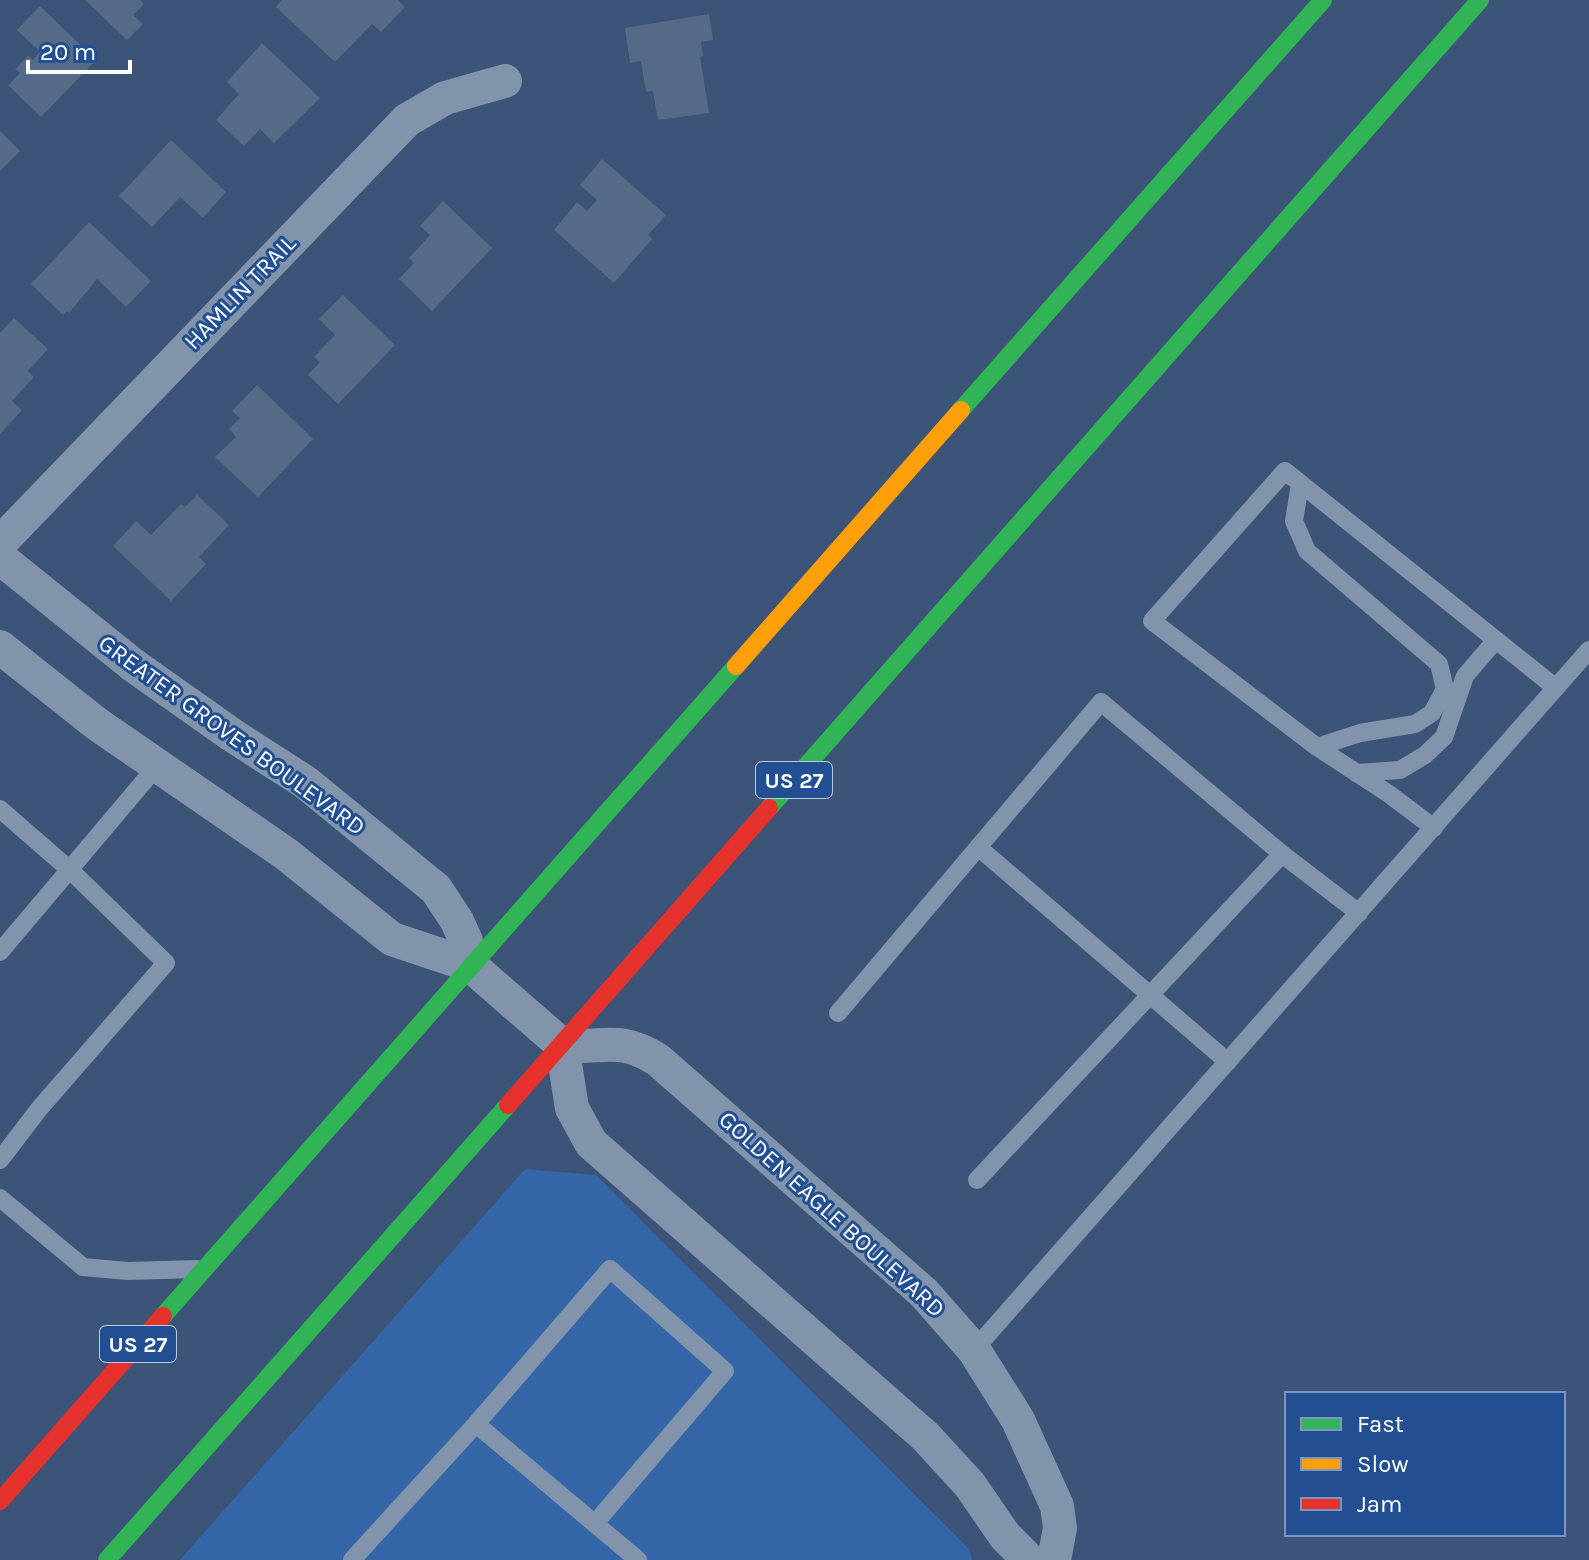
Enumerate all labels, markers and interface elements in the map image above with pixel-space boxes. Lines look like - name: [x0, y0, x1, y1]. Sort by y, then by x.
- scale bar: [28, 24, 130, 74]
- text: 20 m: [40, 38, 96, 66]
- street label: HAMLIN TRAIL: [178, 228, 302, 355]
- street label: GREATER GROVES BOULEVARD: [93, 629, 371, 841]
- road number: US 27: [756, 762, 832, 798]
- street label: GOLDEN EAGLE BOULEVARD: [713, 1105, 951, 1323]
- road number: US 27: [100, 1326, 176, 1362]
- legend: [1285, 1392, 1565, 1536]
- text: Fast: [1357, 1410, 1404, 1438]
- text: Slow: [1357, 1450, 1409, 1478]
- text: Jam: [1357, 1490, 1402, 1518]

